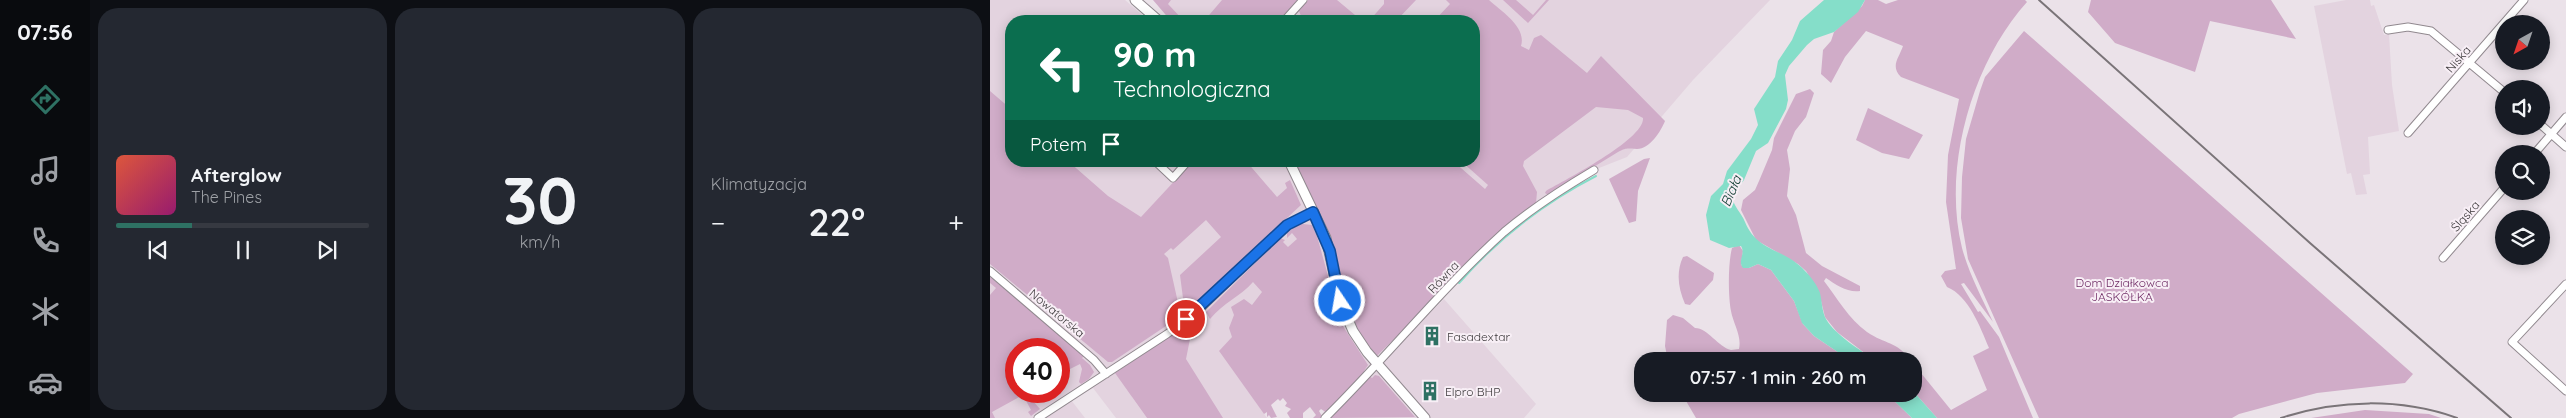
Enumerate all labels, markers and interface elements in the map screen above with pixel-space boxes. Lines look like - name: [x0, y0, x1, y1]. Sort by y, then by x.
- north arrow: [2495, 15, 2550, 70]
- map controls: [2495, 15, 2550, 265]
- text: 07:56: [17, 18, 73, 46]
- text: 90 m: [1113, 32, 1196, 76]
- icon: left: [1030, 35, 1095, 100]
- street label: Niska: [2442, 43, 2474, 75]
- text: Technologiczna: [1113, 75, 1271, 103]
- button: sound: [2495, 80, 2550, 135]
- icon: directions: [28, 82, 63, 117]
- icon: arrive: [1097, 130, 1125, 158]
- text: Potem: [1030, 132, 1087, 156]
- button: search: [2495, 145, 2550, 200]
- icon: music: [28, 153, 63, 188]
- text: 30: [503, 159, 577, 240]
- text: Afterglow: [191, 163, 282, 187]
- water label: Biała: [1716, 171, 1746, 209]
- text: Klimatyzacja: [711, 174, 807, 194]
- text: The Pines: [191, 187, 262, 207]
- street label: Śląska: [2448, 197, 2482, 235]
- text: 22°: [808, 198, 865, 246]
- text: −: [711, 205, 725, 240]
- text: +: [948, 205, 964, 240]
- button: layers: [2495, 210, 2550, 265]
- icon: phone: [28, 223, 63, 258]
- text: km/h: [520, 232, 560, 252]
- icon: previous: [144, 236, 172, 264]
- icon: pause: [229, 236, 257, 264]
- icon: next: [313, 236, 341, 264]
- street label: Równa: [1424, 258, 1462, 296]
- position arrow: [1313, 274, 1365, 326]
- park label: Dom Działkowca JASKÓŁKA: [2075, 275, 2169, 304]
- street label: Nowatorska: [1026, 286, 1088, 340]
- icon: climate: [28, 294, 63, 329]
- pin: [1165, 298, 1207, 340]
- icon: arrive: [1172, 305, 1200, 333]
- building icon: Fasadextar: [1421, 325, 1443, 347]
- place label: Fasadextar: [1447, 329, 1511, 344]
- speed limit sign: 40: [1005, 338, 1070, 403]
- icon: car: [28, 365, 63, 400]
- text: 07:57 · 1 min · 260 m: [1690, 365, 1866, 389]
- building icon: Elpro BHP: [1419, 380, 1441, 402]
- place label: Elpro BHP: [1445, 384, 1500, 399]

